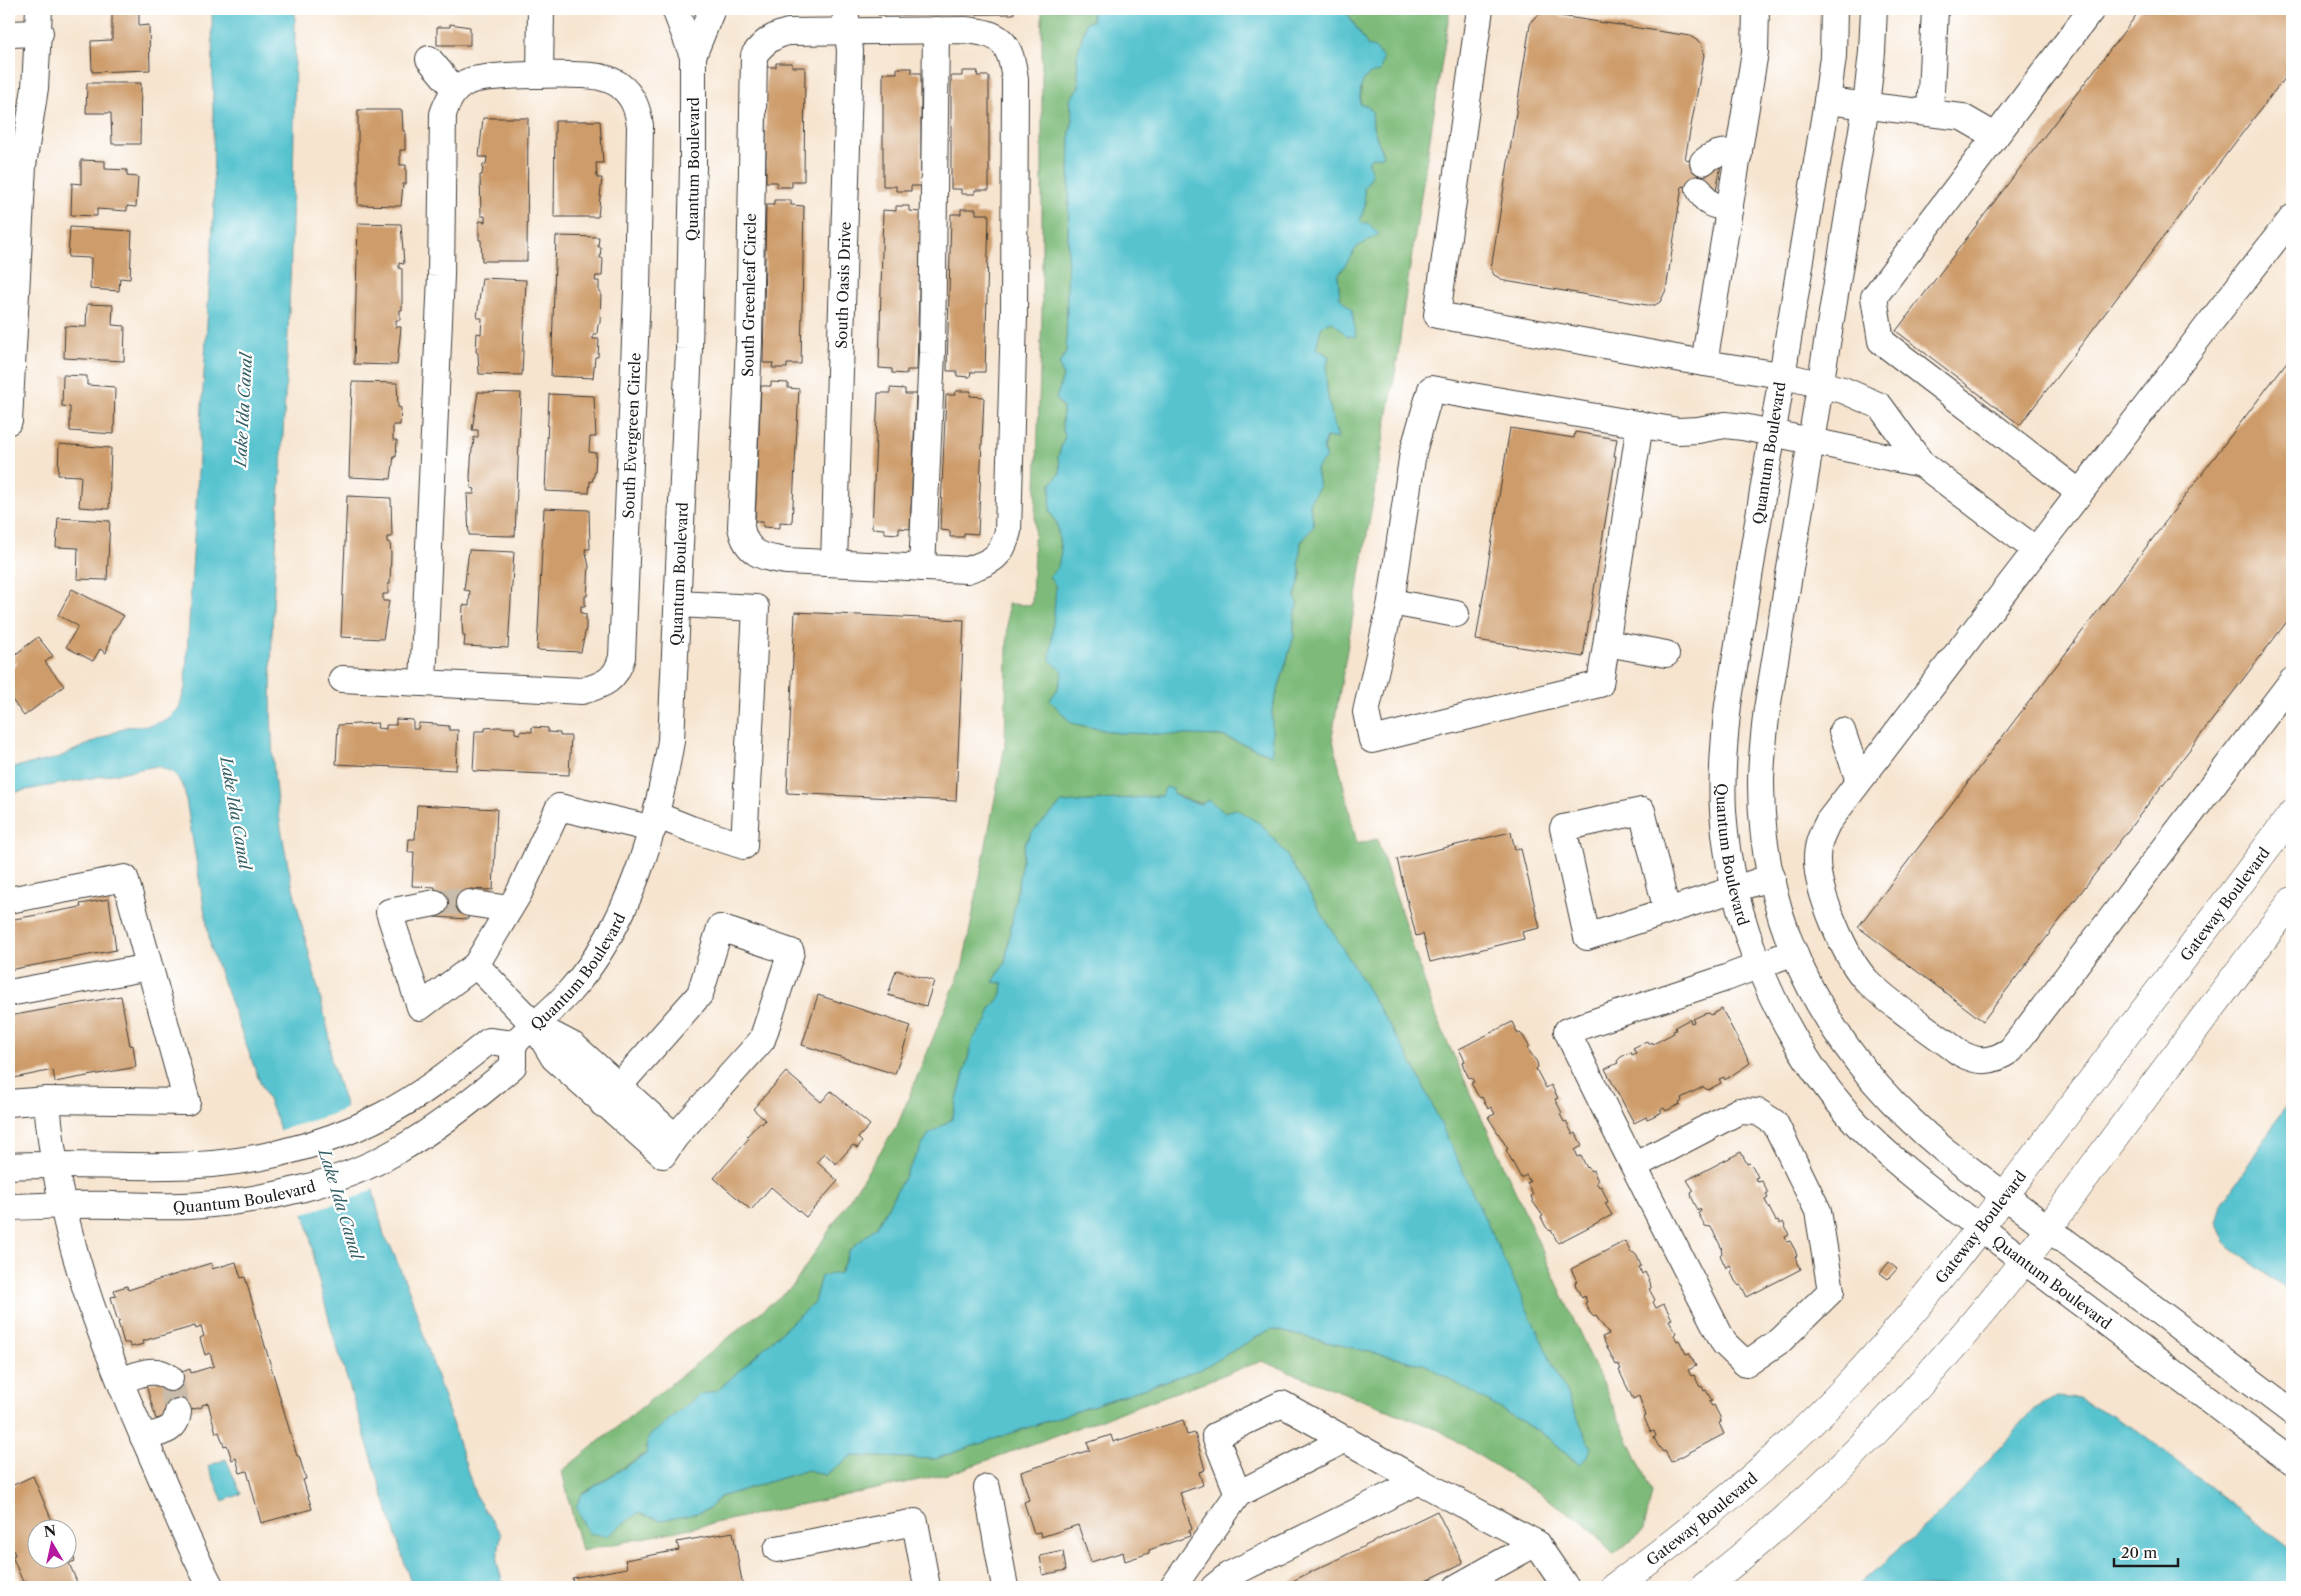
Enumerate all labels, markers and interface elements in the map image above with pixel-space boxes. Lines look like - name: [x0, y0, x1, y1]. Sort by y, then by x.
- street label: Quantum Boulevard: [682, 97, 703, 241]
- street label: South Greenleaf Circle: [738, 213, 760, 377]
- street label: South Oasis Drive: [831, 221, 854, 349]
- water label: Lake Ida Canal: [230, 351, 256, 470]
- street label: South Evergreen Circle: [618, 352, 644, 519]
- street label: Quantum Boulevard: [1748, 380, 1790, 526]
- street label: Quantum Boulevard: [666, 502, 691, 646]
- water label: Lake Ida Canal: [216, 753, 256, 873]
- street label: Quantum Boulevard: [1713, 783, 1754, 928]
- street label: Gateway Boulevard: [2176, 843, 2273, 964]
- street label: Quantum Boulevard: [526, 910, 629, 1034]
- water label: Lake Ida Canal: [314, 1145, 368, 1263]
- street label: Gateway Boulevard: [1931, 1167, 2030, 1287]
- street label: Quantum Boulevard: [173, 1176, 318, 1216]
- street label: Quantum Boulevard: [1989, 1231, 2116, 1333]
- street label: Gateway Boulevard: [1642, 1468, 1761, 1569]
- north arrow: [28, 1518, 78, 1568]
- text: N: [43, 1521, 57, 1541]
- scale bar: [2114, 1536, 2177, 1568]
- text: 20 m: [2121, 1543, 2157, 1562]

